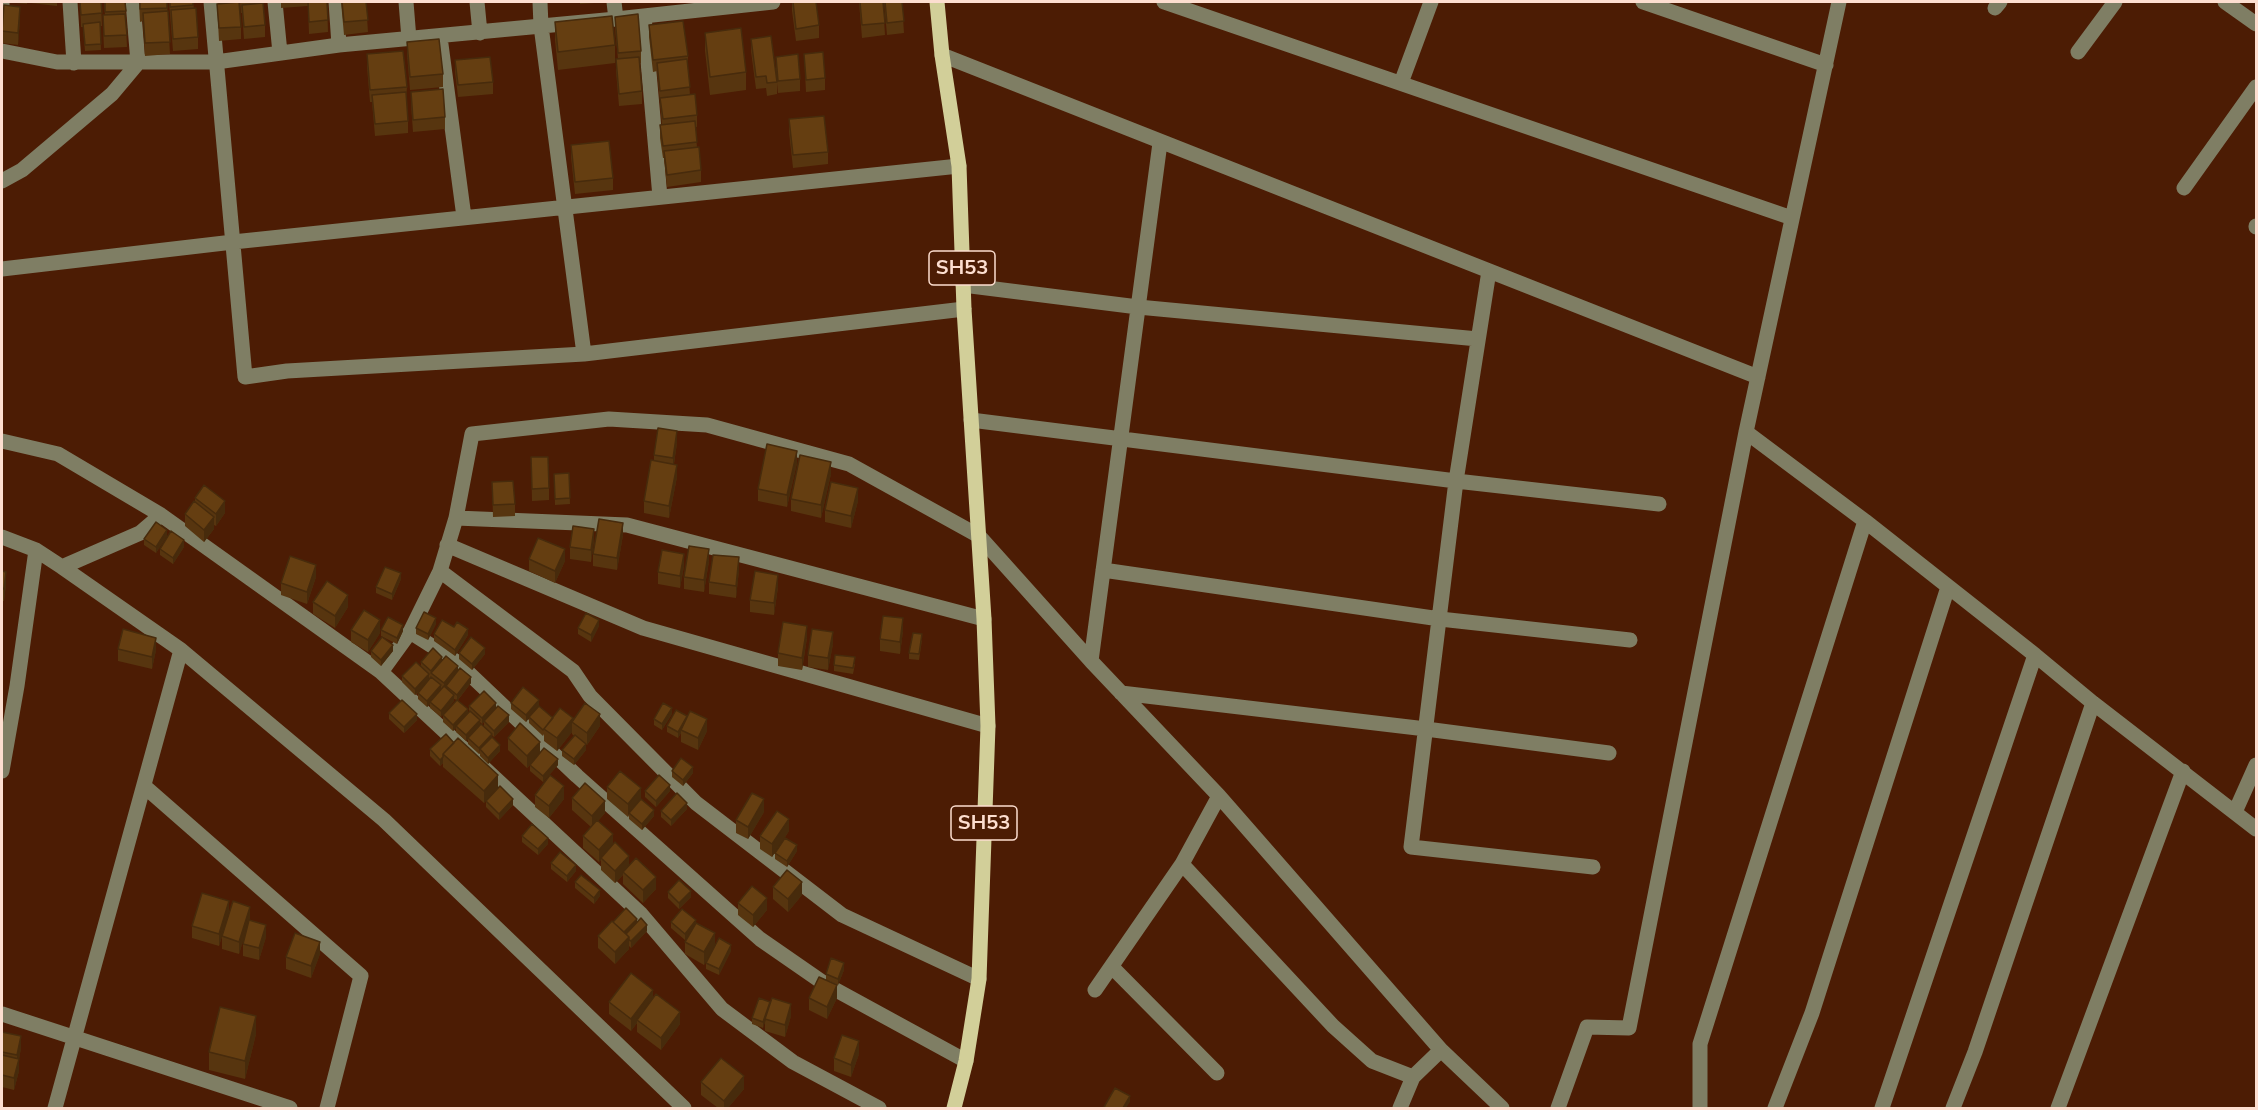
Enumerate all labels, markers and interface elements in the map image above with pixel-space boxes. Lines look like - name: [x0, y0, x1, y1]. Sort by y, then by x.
- road number: SH53: [929, 251, 995, 285]
- road number: SH53: [951, 806, 1017, 840]

